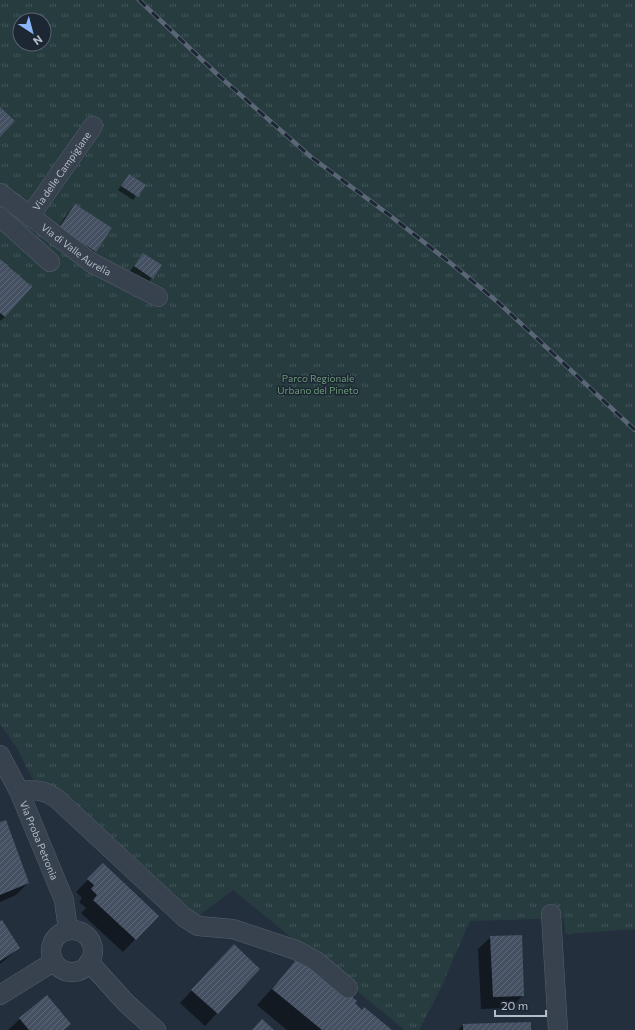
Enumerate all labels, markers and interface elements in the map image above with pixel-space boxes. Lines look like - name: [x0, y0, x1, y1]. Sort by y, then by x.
- north arrow: [12, 12, 52, 52]
- text: N: [31, 33, 45, 48]
- street label: Via delle Campigiane: [30, 129, 93, 213]
- street label: Via di Valle Aurelia: [39, 221, 113, 278]
- park label: Parco Regionale Urbano del Pineto: [277, 372, 359, 396]
- street label: Via Proba Petronia: [18, 799, 61, 882]
- scale bar: [495, 992, 546, 1018]
- text: 20 m: [501, 998, 528, 1012]

